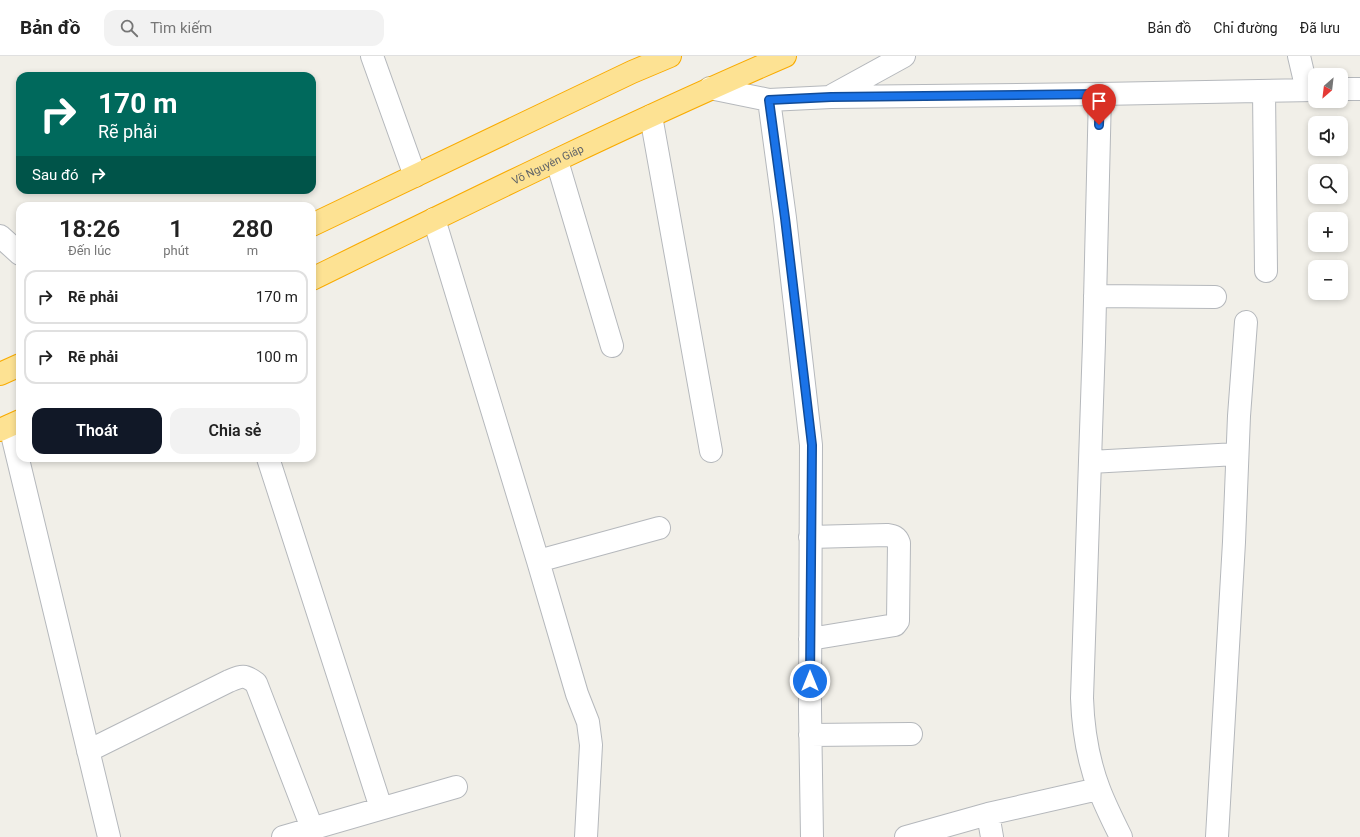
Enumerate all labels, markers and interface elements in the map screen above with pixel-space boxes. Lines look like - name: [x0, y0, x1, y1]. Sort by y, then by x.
- search box: [104, 10, 384, 46]
- text: Bản đồ: [20, 16, 80, 39]
- icon: search: [118, 17, 140, 39]
- text: Tìm kiếm: [150, 19, 212, 37]
- text: Bản đồ: [1147, 20, 1191, 36]
- text: Chỉ đường: [1213, 20, 1278, 36]
- text: Đã lưu: [1300, 20, 1340, 36]
- north arrow: [1308, 68, 1348, 108]
- map controls: [1308, 68, 1348, 300]
- pin: [1082, 84, 1116, 125]
- text: 170 m: [98, 87, 177, 120]
- icon: right: [32, 88, 84, 140]
- icon: arrive: [1088, 90, 1110, 112]
- button: sound: [1308, 116, 1348, 156]
- text: Rẽ phải: [98, 121, 157, 142]
- street label: Võ Nguyên Giáp: [510, 142, 586, 188]
- icon: right: [87, 164, 109, 186]
- button: search: [1308, 164, 1348, 204]
- text: Sau đó: [32, 166, 79, 184]
- button: +: [1308, 212, 1348, 252]
- text: 18:26: [59, 215, 120, 243]
- text: 1: [169, 215, 183, 243]
- text: 280: [232, 215, 273, 243]
- text: Đến lúc: [68, 243, 111, 258]
- text: phút: [163, 243, 189, 258]
- text: m: [247, 243, 258, 258]
- button: −: [1308, 260, 1348, 300]
- icon: right: [34, 286, 56, 308]
- text: Rẽ phải: [68, 288, 118, 306]
- text: 170 m: [256, 288, 298, 306]
- icon: right: [34, 346, 56, 368]
- text: Rẽ phải: [68, 348, 118, 366]
- text: 100 m: [256, 348, 298, 366]
- button: Thoát: [32, 408, 162, 454]
- button: Chia sẻ: [170, 408, 300, 454]
- position arrow: [789, 660, 831, 702]

